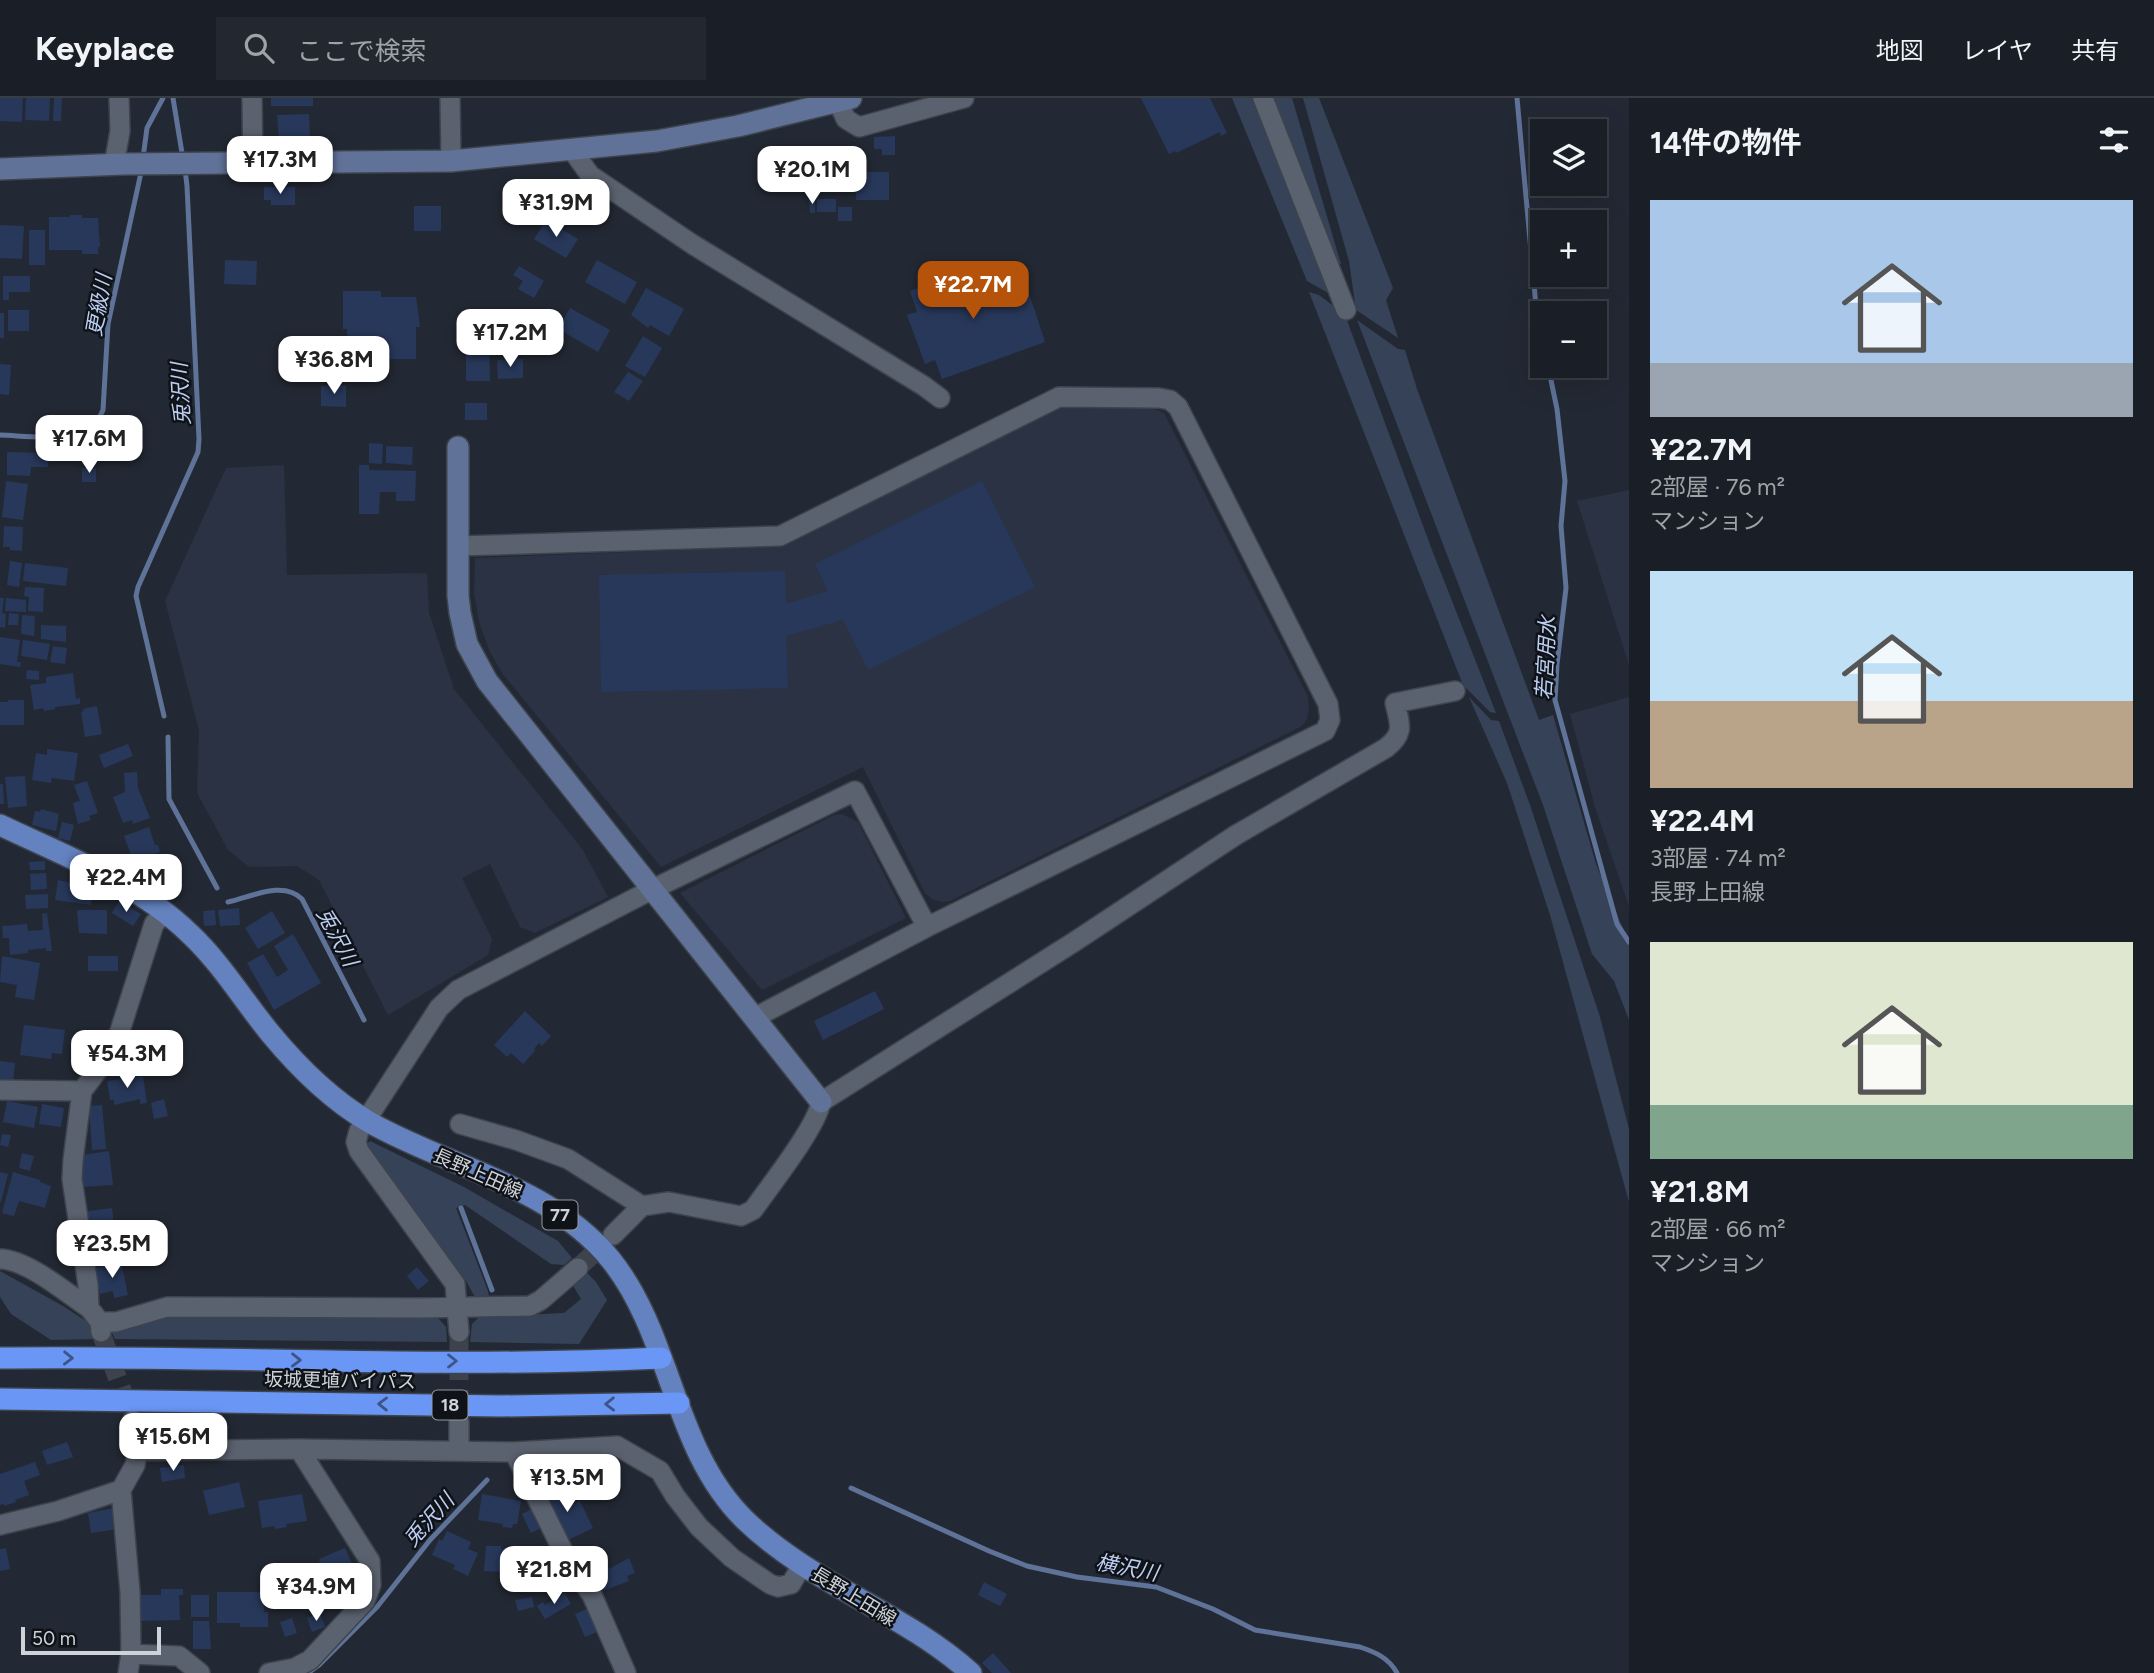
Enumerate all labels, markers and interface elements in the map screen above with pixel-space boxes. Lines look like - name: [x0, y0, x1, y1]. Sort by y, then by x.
- search box: [216, 17, 706, 80]
- text: Keyplace: [35, 29, 174, 68]
- icon: search: [240, 29, 278, 67]
- text: ここで検索: [296, 35, 426, 67]
- text: 地図: [1876, 36, 1924, 65]
- text: レイヤ: [1962, 36, 2033, 65]
- text: 共有: [2071, 36, 2119, 65]
- map controls: [1530, 119, 1607, 378]
- button: layers: [1530, 119, 1607, 196]
- icon: filters: [2095, 121, 2133, 159]
- text: 14件の物件: [1650, 124, 1802, 161]
- pin: ¥17.3M: [223, 136, 337, 196]
- text: ¥17.3M: [243, 145, 317, 173]
- pin: ¥20.1M: [755, 146, 869, 206]
- text: ¥20.1M: [773, 155, 851, 183]
- pin: ¥31.9M: [499, 180, 613, 239]
- text: ¥31.9M: [519, 188, 593, 216]
- button: +: [1530, 210, 1607, 287]
- icon: home: [1829, 245, 1955, 371]
- pin: ¥22.7M: [916, 262, 1030, 321]
- water label: 更級川: [81, 270, 117, 338]
- text: ¥22.7M: [934, 270, 1012, 298]
- button: −: [1530, 301, 1607, 378]
- pin: ¥17.2M: [453, 310, 567, 369]
- text: ¥17.2M: [473, 318, 547, 346]
- pin: ¥36.8M: [277, 336, 391, 396]
- text: ¥36.8M: [294, 345, 374, 373]
- water label: 兎沢川: [166, 360, 195, 426]
- pin: ¥17.6M: [32, 416, 146, 475]
- text: ¥17.6M: [52, 424, 126, 452]
- text: ¥22.7M: [1650, 431, 1752, 468]
- text: 2部屋 · 76 m²: [1650, 473, 1785, 501]
- text: マンション: [1650, 507, 1765, 535]
- water label: 若宮用水: [1531, 613, 1560, 701]
- icon: home: [1829, 616, 1955, 742]
- text: ¥22.4M: [1650, 802, 1755, 839]
- text: 3部屋 · 74 m²: [1650, 844, 1786, 872]
- pin: ¥22.4M: [69, 854, 183, 914]
- text: ¥22.4M: [86, 863, 166, 891]
- text: 長野上田線: [1650, 878, 1765, 906]
- water label: 兎沢川: [312, 903, 364, 972]
- icon: home: [1829, 987, 1955, 1113]
- pin: ¥54.3M: [70, 1030, 184, 1090]
- text: ¥54.3M: [87, 1039, 167, 1067]
- street label: 長野上田線: [430, 1144, 526, 1203]
- text: ¥21.8M: [1650, 1173, 1749, 1210]
- road number: 77: [542, 1200, 578, 1230]
- text: 2部屋 · 66 m²: [1650, 1215, 1786, 1243]
- pin: ¥23.5M: [55, 1220, 169, 1280]
- text: ¥23.5M: [73, 1229, 151, 1257]
- text: マンション: [1650, 1249, 1765, 1277]
- one-way arrow: [63, 1350, 74, 1366]
- one-way arrow: [291, 1352, 301, 1368]
- one-way arrow: [448, 1353, 458, 1369]
- street label: 坂城更埴バイパス: [264, 1368, 416, 1393]
- road number: 18: [433, 1390, 468, 1420]
- one-way arrow: [377, 1396, 388, 1412]
- one-way arrow: [605, 1396, 615, 1412]
- pin: ¥15.6M: [116, 1414, 230, 1473]
- text: ¥15.6M: [135, 1422, 211, 1450]
- pin: ¥13.5M: [510, 1454, 624, 1514]
- text: ¥13.5M: [530, 1463, 604, 1491]
- water label: 兎沢川: [398, 1486, 460, 1551]
- pin: ¥21.8M: [497, 1546, 611, 1606]
- water label: 横沢川: [1094, 1549, 1162, 1586]
- text: ¥21.8M: [516, 1555, 592, 1583]
- street label: 長野上田線: [807, 1562, 900, 1631]
- pin: ¥34.9M: [259, 1564, 373, 1623]
- text: ¥34.9M: [276, 1572, 356, 1600]
- scale bar: [21, 1624, 161, 1656]
- text: 50 m: [32, 1627, 76, 1650]

